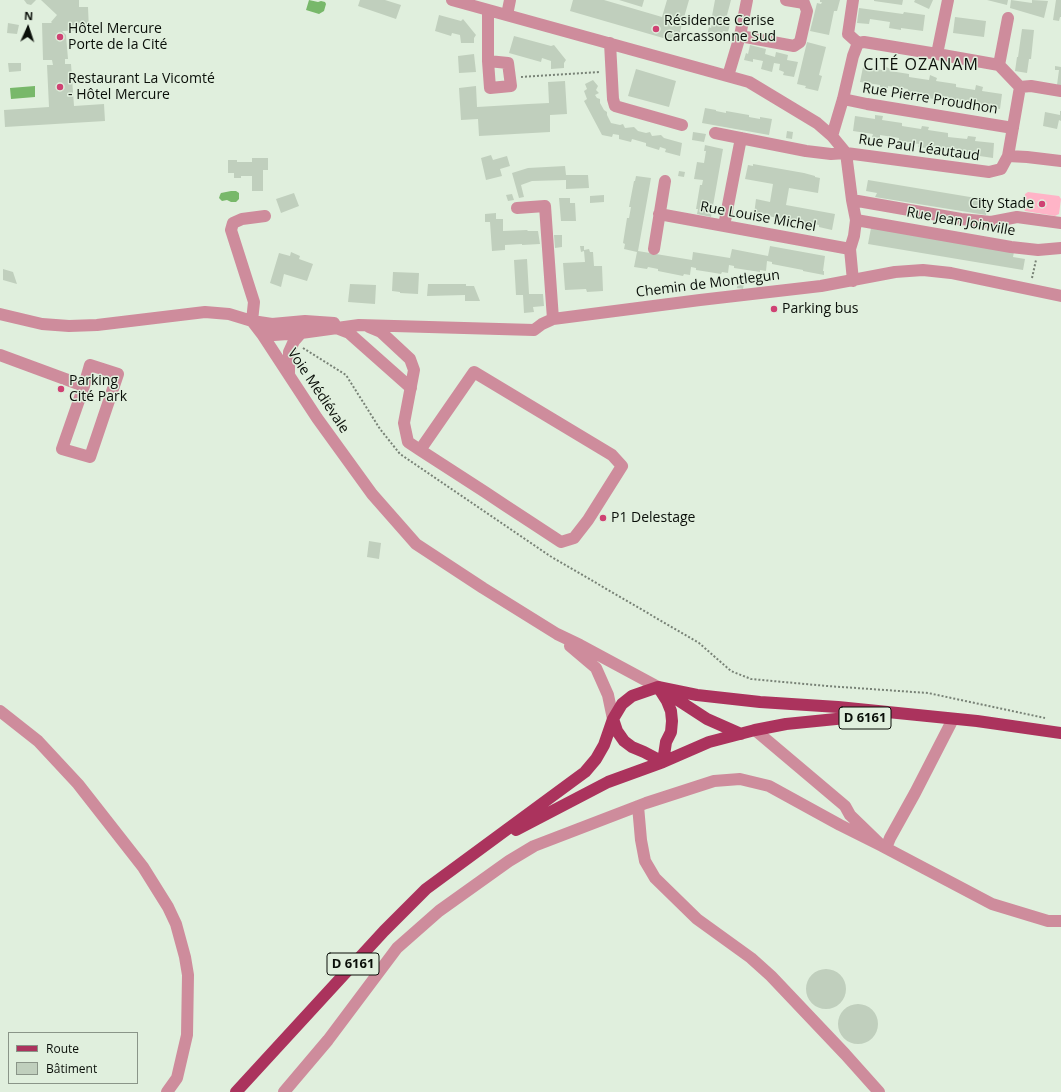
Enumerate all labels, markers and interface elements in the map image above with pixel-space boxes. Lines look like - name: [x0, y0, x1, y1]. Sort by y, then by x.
- north arrow: [8, 8, 48, 48]
- text: N: [24, 8, 34, 23]
- place label: Résidence Cerise Carcassonne Sud: [664, 13, 776, 46]
- place label: Hôtel Mercure Porte de la Cité: [68, 21, 167, 54]
- marker: Résidence Cerise Carcassonne Sud: [651, 24, 661, 34]
- marker: Hôtel Mercure Porte de la Cité: [55, 32, 65, 42]
- district label: CITÉ OZANAM: [863, 55, 979, 75]
- place label: Restaurant La Vicomté - Hôtel Mercure: [68, 71, 215, 104]
- street label: Rue Pierre Proudhon: [861, 80, 999, 118]
- marker: Restaurant La Vicomté - Hôtel Mercure: [55, 82, 65, 92]
- street label: Rue Paul Léautaud: [857, 131, 981, 165]
- place label: City Stade: [969, 196, 1034, 212]
- street label: Rue Louise Michel: [699, 199, 817, 235]
- marker: City Stade: [1037, 199, 1047, 209]
- street label: Rue Jean Joinville: [905, 204, 1017, 240]
- street label: Chemin de Montlegun: [635, 267, 781, 301]
- place label: Parking bus: [782, 301, 858, 317]
- marker: Parking bus: [769, 304, 779, 314]
- street label: Voie Médiévale: [284, 346, 352, 436]
- place label: Parking Cité Park: [69, 373, 127, 406]
- marker: Parking Cité Park: [56, 384, 66, 394]
- place label: P1 Delestage: [611, 510, 695, 526]
- marker: P1 Delestage: [598, 513, 608, 523]
- road number: D 6161: [839, 707, 891, 729]
- road number: D 6161: [327, 953, 379, 975]
- legend: [8, 1032, 138, 1084]
- text: Route: [46, 1040, 79, 1057]
- text: Bâtiment: [46, 1060, 97, 1077]

